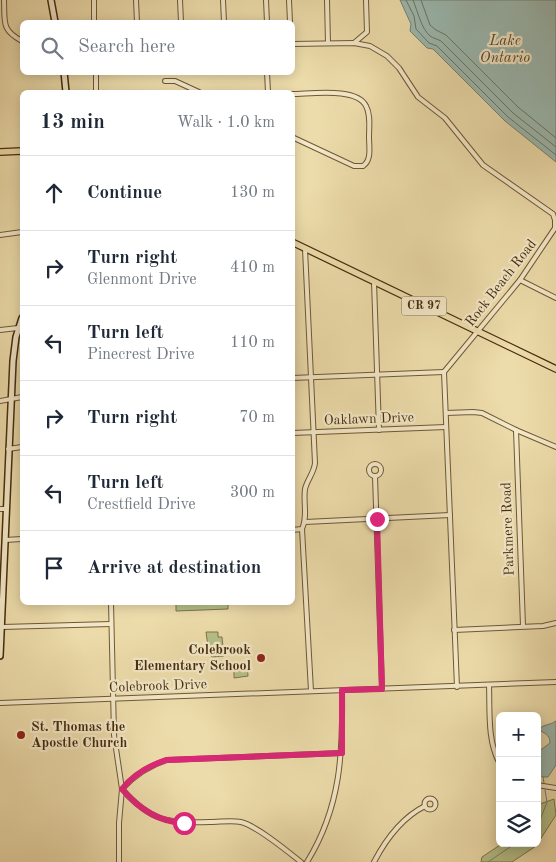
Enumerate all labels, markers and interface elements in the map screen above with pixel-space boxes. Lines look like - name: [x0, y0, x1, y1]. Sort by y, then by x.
- search box: [20, 20, 295, 75]
- icon: search: [38, 34, 66, 62]
- water label: Lake Ontario: [480, 34, 530, 66]
- text: Search here: [78, 38, 175, 57]
- text: 13 min: [40, 112, 105, 133]
- text: Walk · 1.0 km: [177, 115, 275, 131]
- icon: ahead: [40, 179, 68, 207]
- text: Continue: [87, 184, 162, 203]
- text: 130 m: [230, 185, 275, 201]
- street label: Rock Beach Road: [463, 237, 539, 329]
- text: Turn right: [87, 249, 177, 268]
- icon: right: [40, 254, 68, 282]
- text: 410 m: [230, 260, 275, 276]
- text: Glenmont Drive: [87, 272, 197, 288]
- road number: CR 97: [402, 296, 446, 316]
- text: Turn left: [87, 324, 164, 343]
- icon: left: [40, 329, 68, 357]
- text: 110 m: [230, 335, 275, 351]
- text: Pinecrest Drive: [87, 347, 195, 363]
- icon: right: [40, 404, 68, 432]
- text: Turn right: [87, 409, 177, 428]
- text: 70 m: [239, 410, 275, 426]
- street label: Oaklawn Drive: [324, 410, 414, 428]
- text: Turn left: [87, 474, 164, 493]
- icon: left: [40, 479, 68, 507]
- street label: Parkmere Road: [499, 482, 517, 576]
- text: 300 m: [230, 485, 275, 501]
- text: Crestfield Drive: [87, 497, 196, 513]
- route end: [366, 508, 389, 531]
- icon: arrive: [40, 554, 68, 582]
- text: Arrive at destination: [87, 559, 261, 578]
- place label: Colebrook Elementary School: [134, 643, 251, 673]
- marker: Colebrook Elementary School: [255, 652, 267, 664]
- street label: Colebrook Drive: [109, 677, 207, 695]
- map controls: [496, 712, 541, 847]
- button: +: [496, 712, 541, 757]
- place label: St. Thomas the Apostle Church: [31, 720, 128, 750]
- marker: St. Thomas the Apostle Church: [15, 729, 27, 741]
- button: −: [496, 757, 541, 802]
- button: layers: [496, 802, 541, 847]
- route start: [173, 812, 196, 835]

